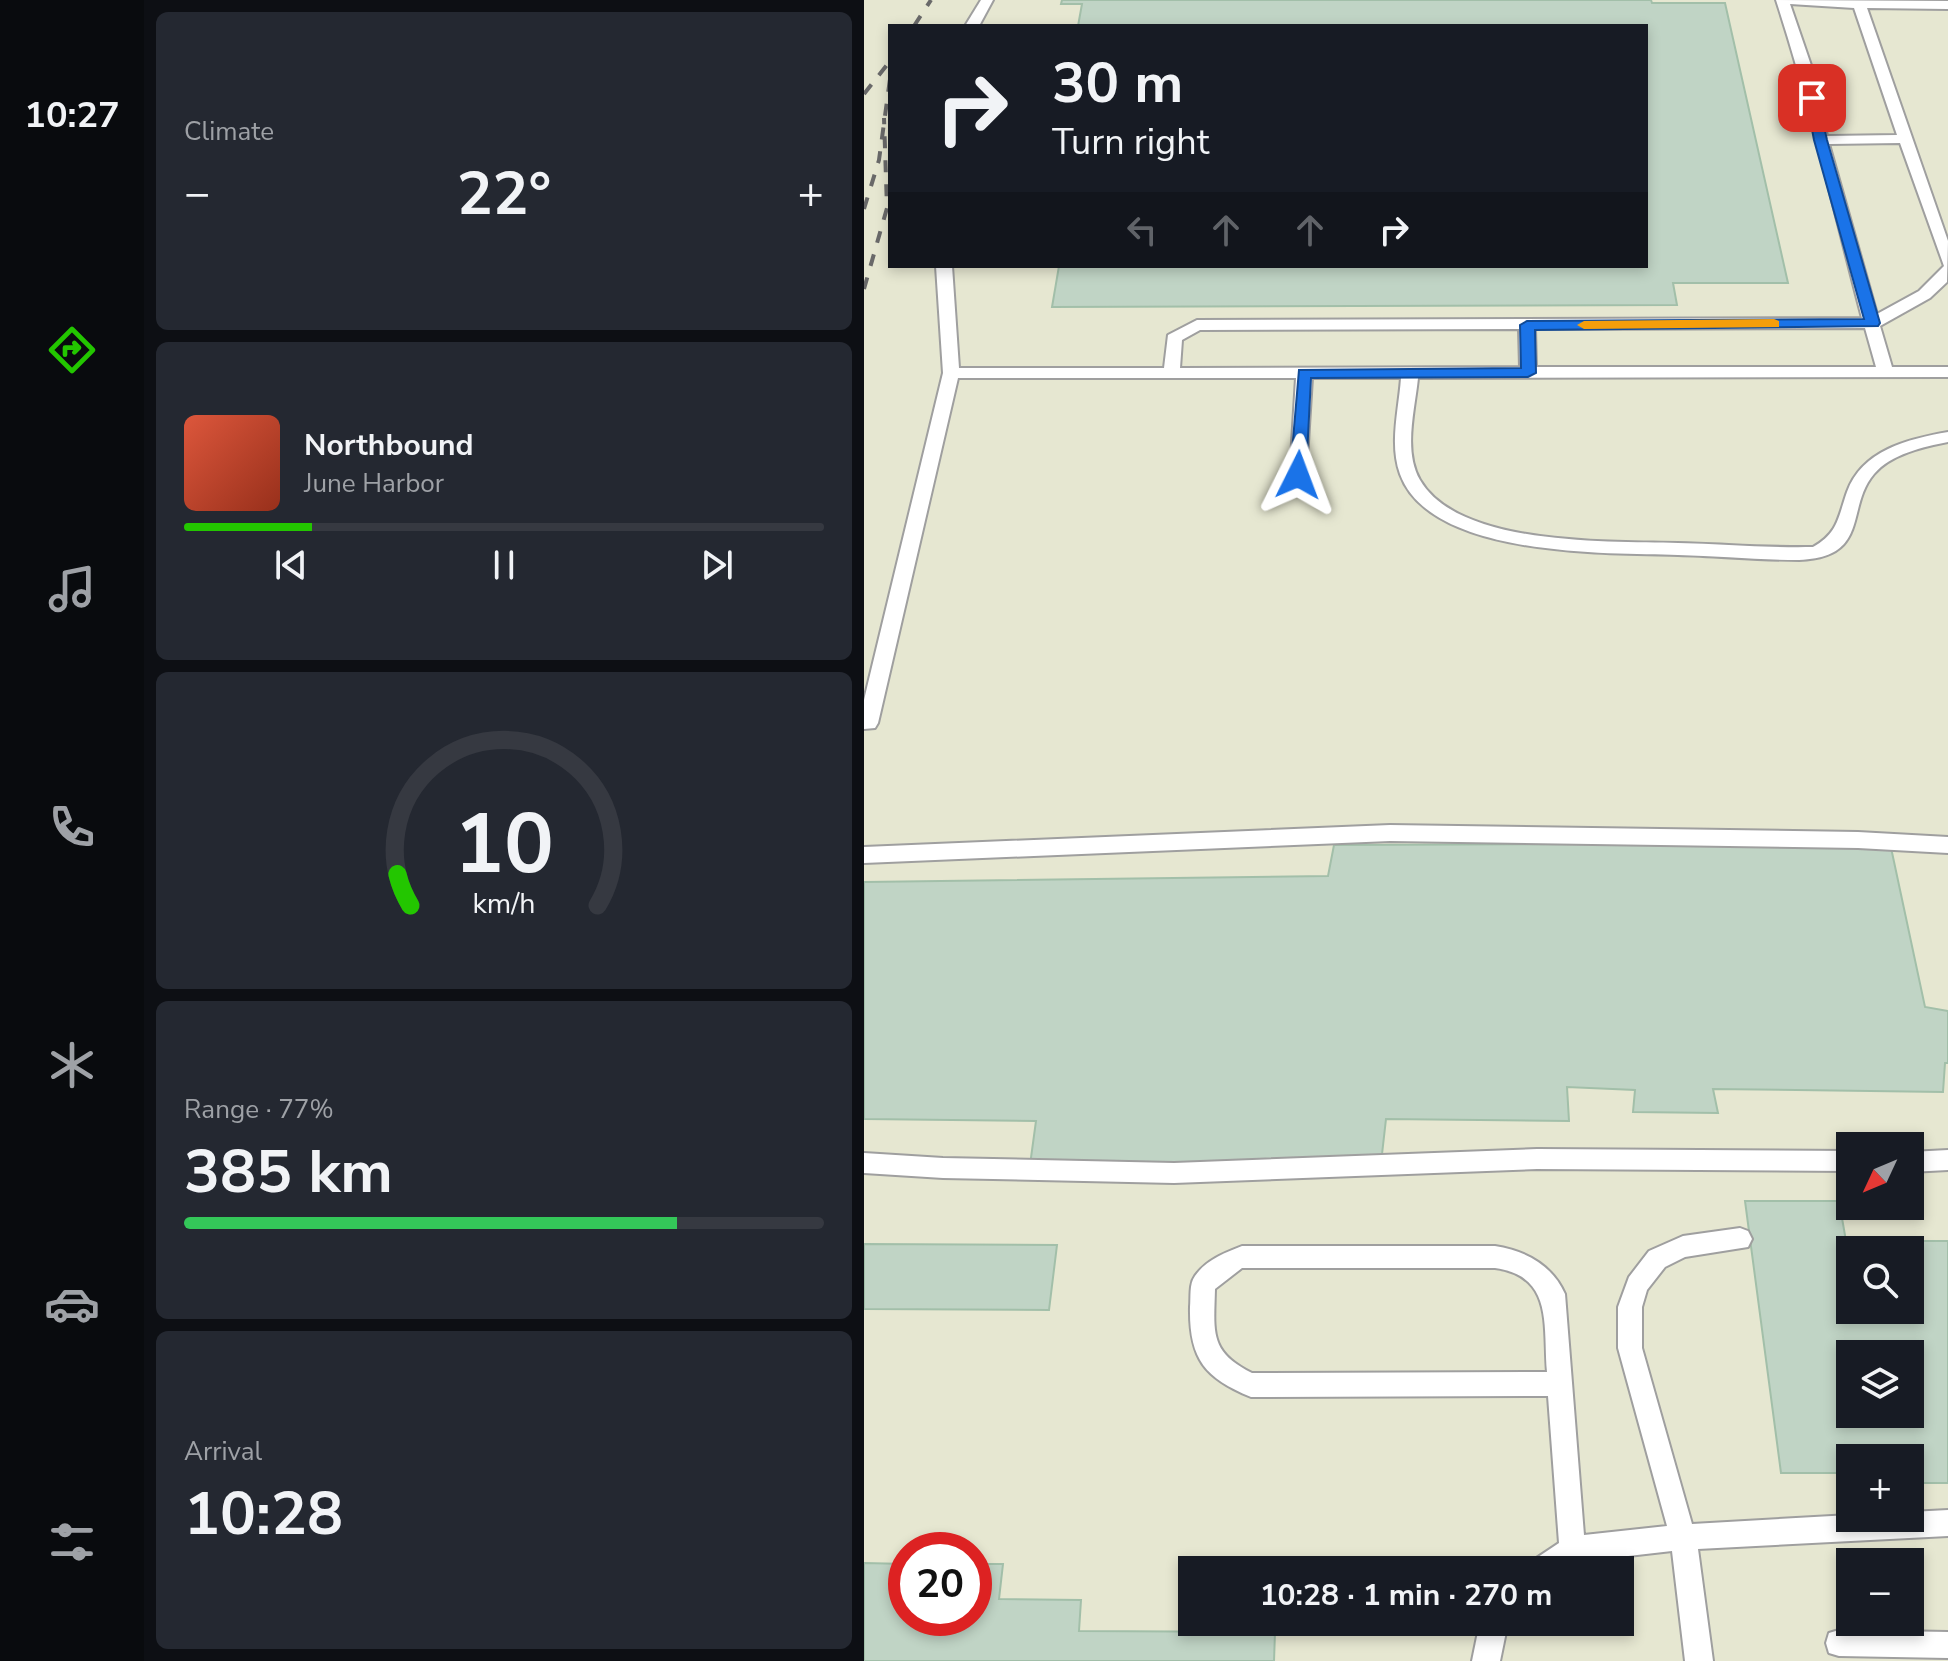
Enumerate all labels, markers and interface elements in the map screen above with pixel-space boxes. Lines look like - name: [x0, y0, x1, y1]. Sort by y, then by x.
- text: 30 m: [1052, 45, 1183, 122]
- icon: right: [920, 56, 1024, 160]
- pin: [1778, 64, 1846, 132]
- icon: arrive: [1790, 76, 1834, 120]
- text: 10:27: [24, 91, 120, 140]
- text: Climate: [184, 114, 274, 149]
- text: Turn right: [1052, 118, 1209, 167]
- text: 22°: [457, 153, 551, 235]
- text: −: [184, 164, 210, 224]
- text: +: [798, 164, 824, 224]
- icon: left: [1120, 208, 1164, 252]
- icon: ahead: [1204, 208, 1248, 252]
- icon: ahead: [1288, 208, 1332, 252]
- icon: right: [1372, 208, 1416, 252]
- icon: directions: [44, 322, 100, 378]
- text: Northbound: [304, 425, 474, 466]
- position arrow: [1256, 433, 1340, 517]
- text: June Harbor: [304, 466, 444, 501]
- icon: previous: [269, 543, 313, 587]
- icon: pause: [482, 543, 526, 587]
- icon: next: [695, 543, 739, 587]
- icon: music: [44, 561, 100, 617]
- text: 10: [454, 788, 554, 901]
- icon: phone: [44, 799, 100, 855]
- text: km/h: [473, 885, 535, 924]
- icon: climate: [44, 1037, 100, 1093]
- text: Range · 77%: [184, 1092, 334, 1127]
- text: 385 km: [184, 1131, 393, 1213]
- north arrow: [1836, 1132, 1924, 1220]
- map controls: [1836, 1132, 1924, 1636]
- button: search: [1836, 1236, 1924, 1324]
- icon: car: [44, 1276, 100, 1332]
- button: layers: [1836, 1340, 1924, 1428]
- text: Arrival: [184, 1434, 262, 1469]
- button: +: [1836, 1444, 1924, 1532]
- text: 10:28: [184, 1473, 343, 1555]
- icon: filters: [44, 1514, 100, 1570]
- speed limit sign: 20: [888, 1532, 992, 1636]
- button: −: [1836, 1548, 1924, 1636]
- text: 10:28 · 1 min · 270 m: [1260, 1575, 1552, 1616]

